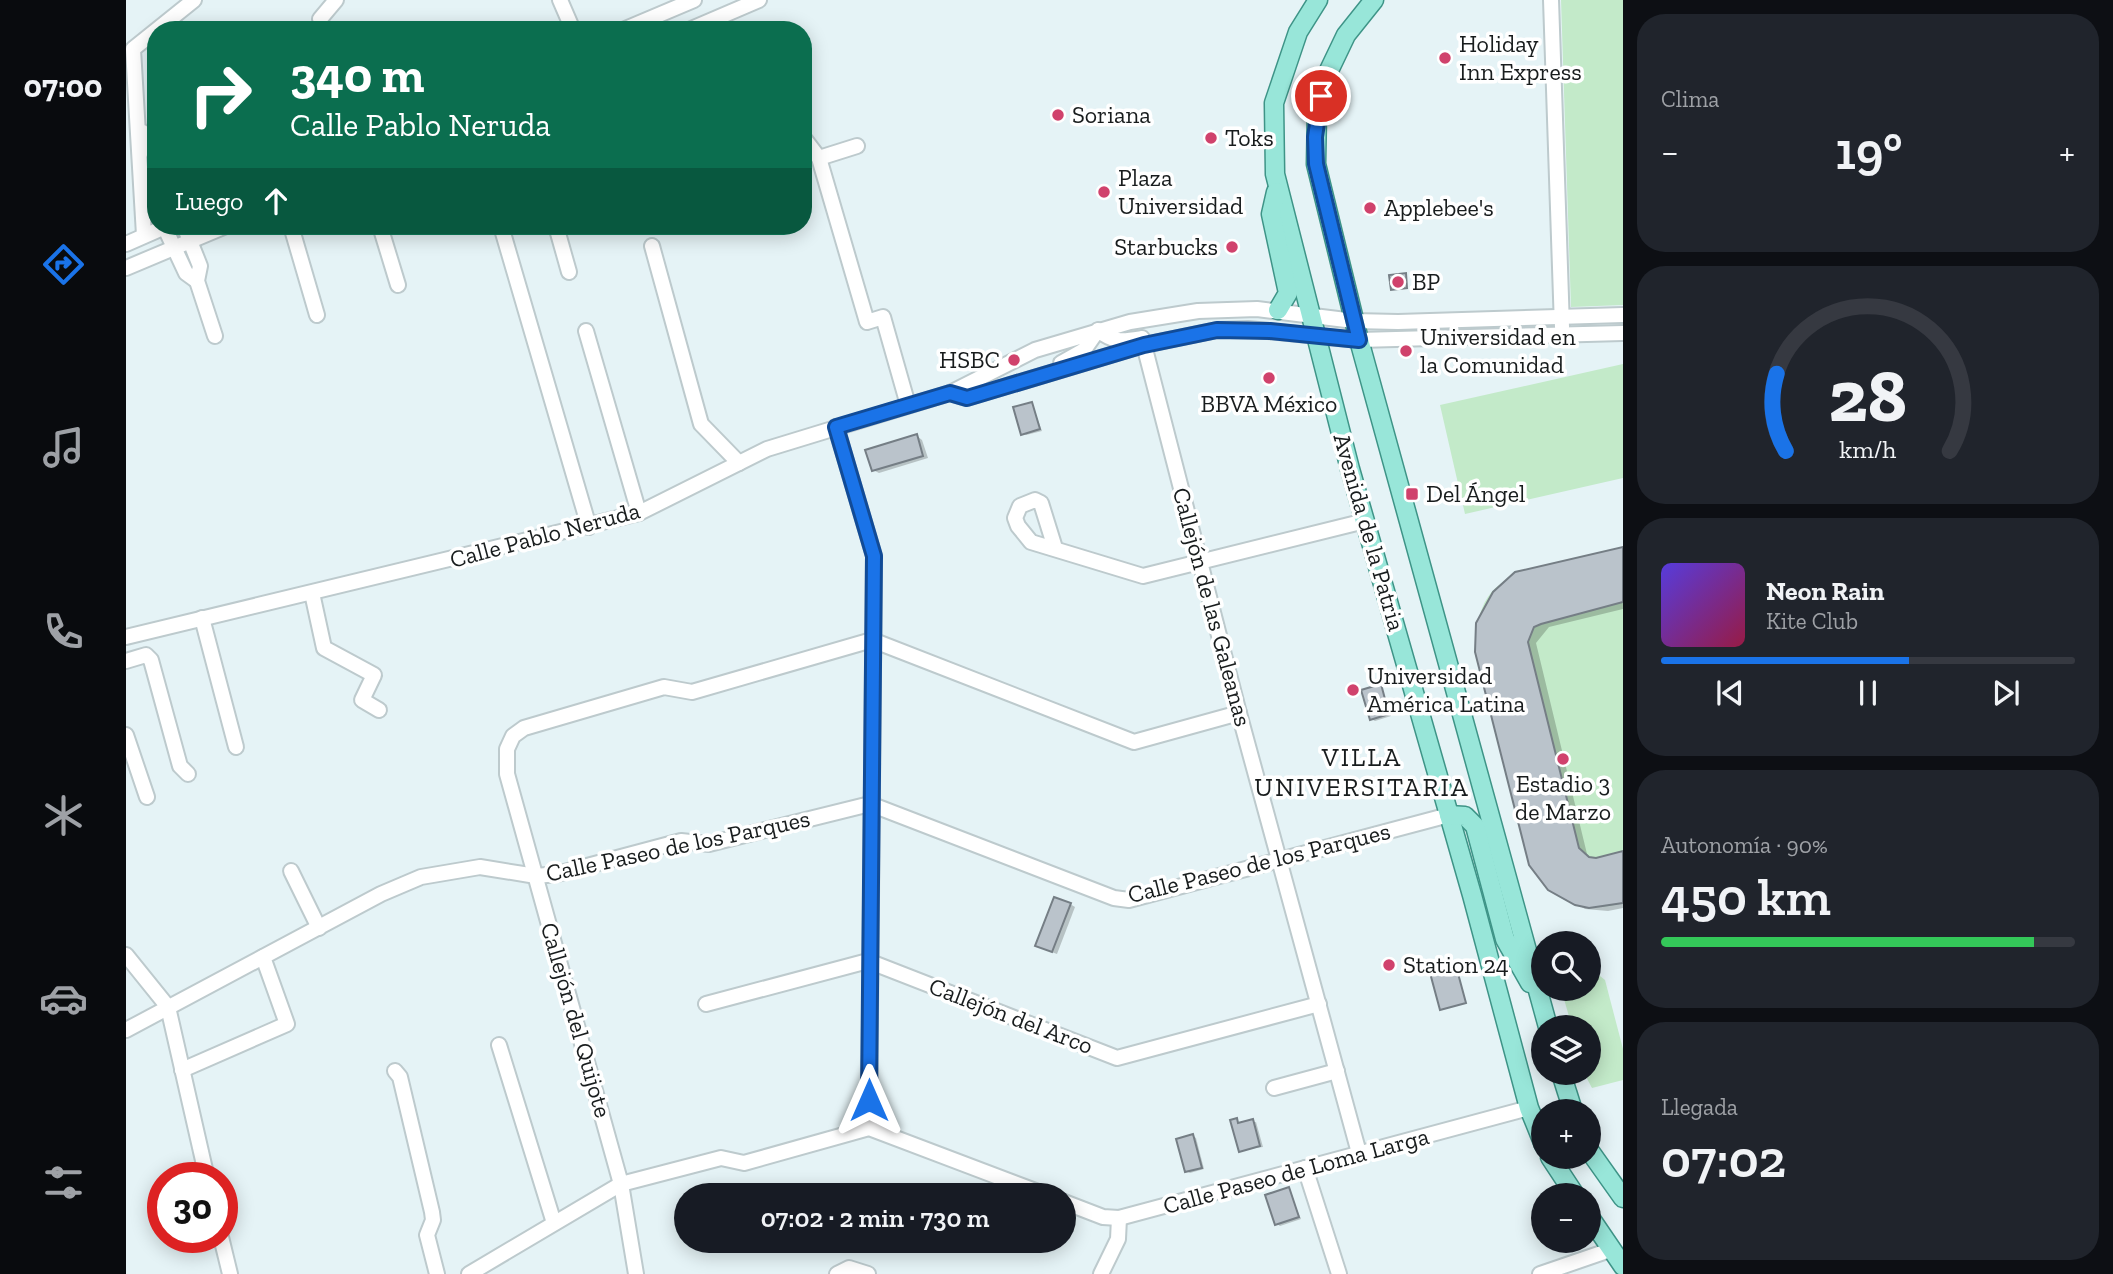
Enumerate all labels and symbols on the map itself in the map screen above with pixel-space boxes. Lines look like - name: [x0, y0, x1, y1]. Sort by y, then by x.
- place label: Holiday Inn Express: [1459, 29, 1582, 86]
- marker: Holiday Inn Express: [1437, 50, 1453, 66]
- pin: [1291, 66, 1351, 126]
- place label: Soriana: [1072, 100, 1151, 129]
- marker: Soriana: [1050, 107, 1066, 123]
- place label: Toks: [1225, 123, 1274, 152]
- marker: Toks: [1203, 130, 1219, 146]
- place label: Plaza Universidad: [1118, 163, 1243, 220]
- marker: Plaza Universidad: [1096, 184, 1112, 200]
- place label: Applebee's: [1384, 193, 1494, 222]
- marker: Applebee's: [1362, 200, 1378, 216]
- place label: Starbucks: [1114, 232, 1218, 261]
- marker: Starbucks: [1224, 239, 1240, 255]
- place label: BP: [1412, 267, 1440, 296]
- marker: BP: [1390, 274, 1406, 290]
- place label: Universidad en la Comunidad: [1420, 322, 1576, 379]
- marker: Universidad en la Comunidad: [1398, 343, 1414, 359]
- place label: HSBC: [939, 345, 1000, 374]
- marker: HSBC: [1006, 352, 1022, 368]
- marker: BBVA México: [1261, 370, 1277, 386]
- place label: BBVA México: [1201, 389, 1337, 418]
- street label: Avenida de la Patria: [1327, 430, 1412, 634]
- place label: Del Ángel: [1426, 479, 1525, 508]
- street label: Callejón de las Galeanas: [1167, 484, 1258, 729]
- marker: Del Ángel: [1404, 486, 1420, 502]
- street label: Calle Pablo Neruda: [447, 495, 643, 574]
- place label: Universidad América Latina: [1367, 661, 1526, 718]
- marker: Universidad América Latina: [1345, 682, 1361, 698]
- district label: VILLA UNIVERSITARIA: [1254, 741, 1470, 803]
- marker: Estadio 3 de Marzo: [1555, 751, 1571, 767]
- place label: Estadio 3 de Marzo: [1515, 769, 1611, 826]
- street label: Calle Paseo de los Parques: [543, 803, 813, 888]
- street label: Calle Paseo de los Parques: [1125, 816, 1393, 909]
- street label: Callejón del Quijote: [535, 919, 618, 1121]
- place label: Station 24: [1403, 950, 1509, 979]
- marker: Station 24: [1381, 957, 1397, 973]
- street label: Callejón del Arco: [925, 971, 1097, 1060]
- position arrow: [832, 1063, 906, 1137]
- street label: Calle Paseo de Loma Larga: [1160, 1121, 1432, 1220]
- speed limit sign: 30: [147, 1162, 238, 1253]

